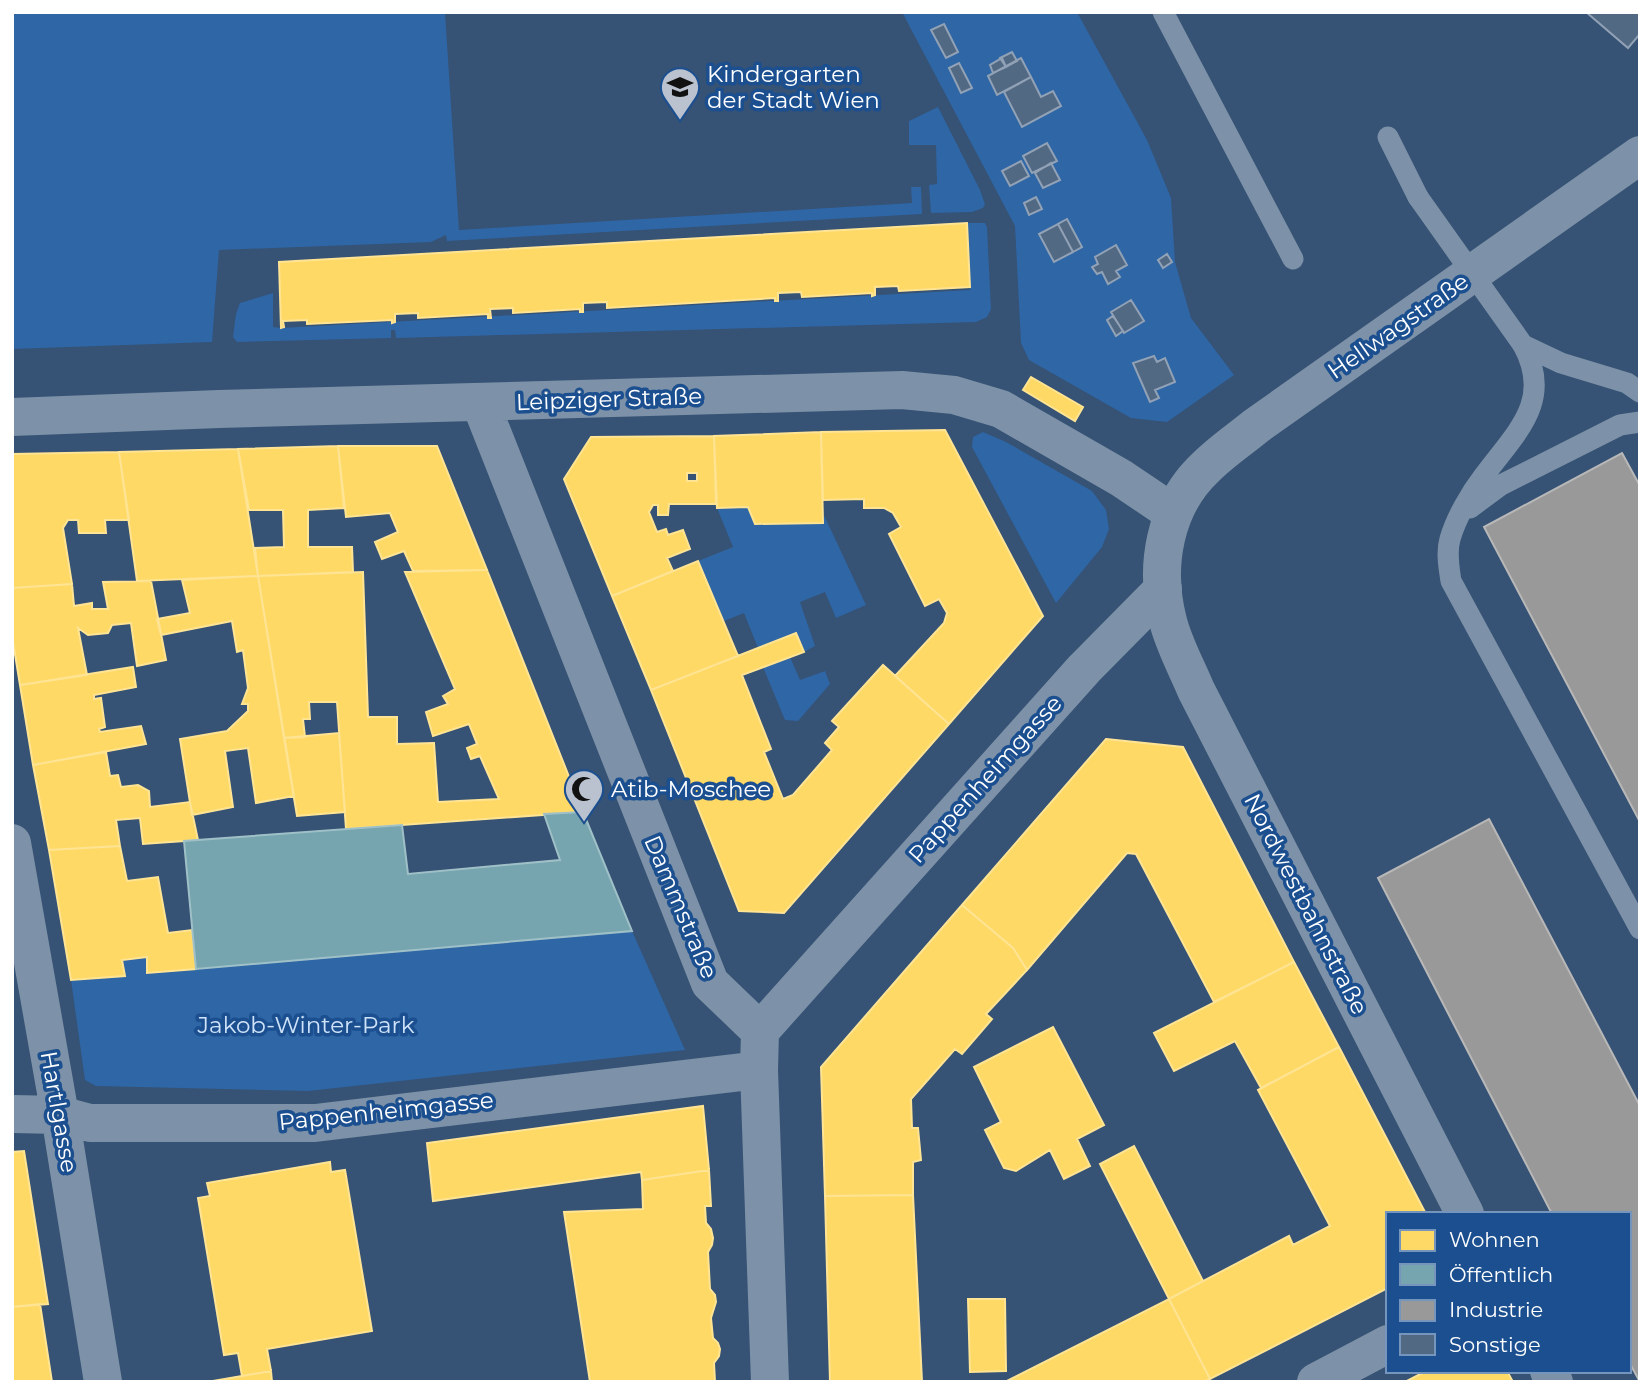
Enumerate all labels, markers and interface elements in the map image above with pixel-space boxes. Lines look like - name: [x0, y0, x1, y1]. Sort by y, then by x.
- place label: Kindergarten der Stadt Wien: [707, 60, 880, 114]
- school or university icon: Kindergarten der Stadt Wien: [659, 66, 701, 121]
- street label: Hellwagstraße: [1322, 267, 1474, 385]
- street label: Leipziger Straße: [515, 382, 703, 416]
- street label: Pappenheimgasse: [902, 689, 1068, 869]
- mosque icon: Atib-Moschee: [563, 768, 605, 823]
- place label: Atib-Moschee: [611, 775, 771, 803]
- street label: Nordwestbahnstraße: [1238, 789, 1374, 1019]
- street label: Dammstraße: [638, 831, 724, 983]
- park label: Jakob-Winter-Park: [197, 1011, 415, 1039]
- street label: Hartlgasse: [35, 1049, 83, 1175]
- street label: Pappenheimgasse: [277, 1086, 495, 1136]
- legend: [1386, 1212, 1631, 1373]
- text: Wohnen: [1449, 1227, 1540, 1252]
- text: Öffentlich: [1449, 1262, 1553, 1287]
- text: Industrie: [1449, 1297, 1543, 1322]
- text: Sonstige: [1449, 1332, 1541, 1357]

